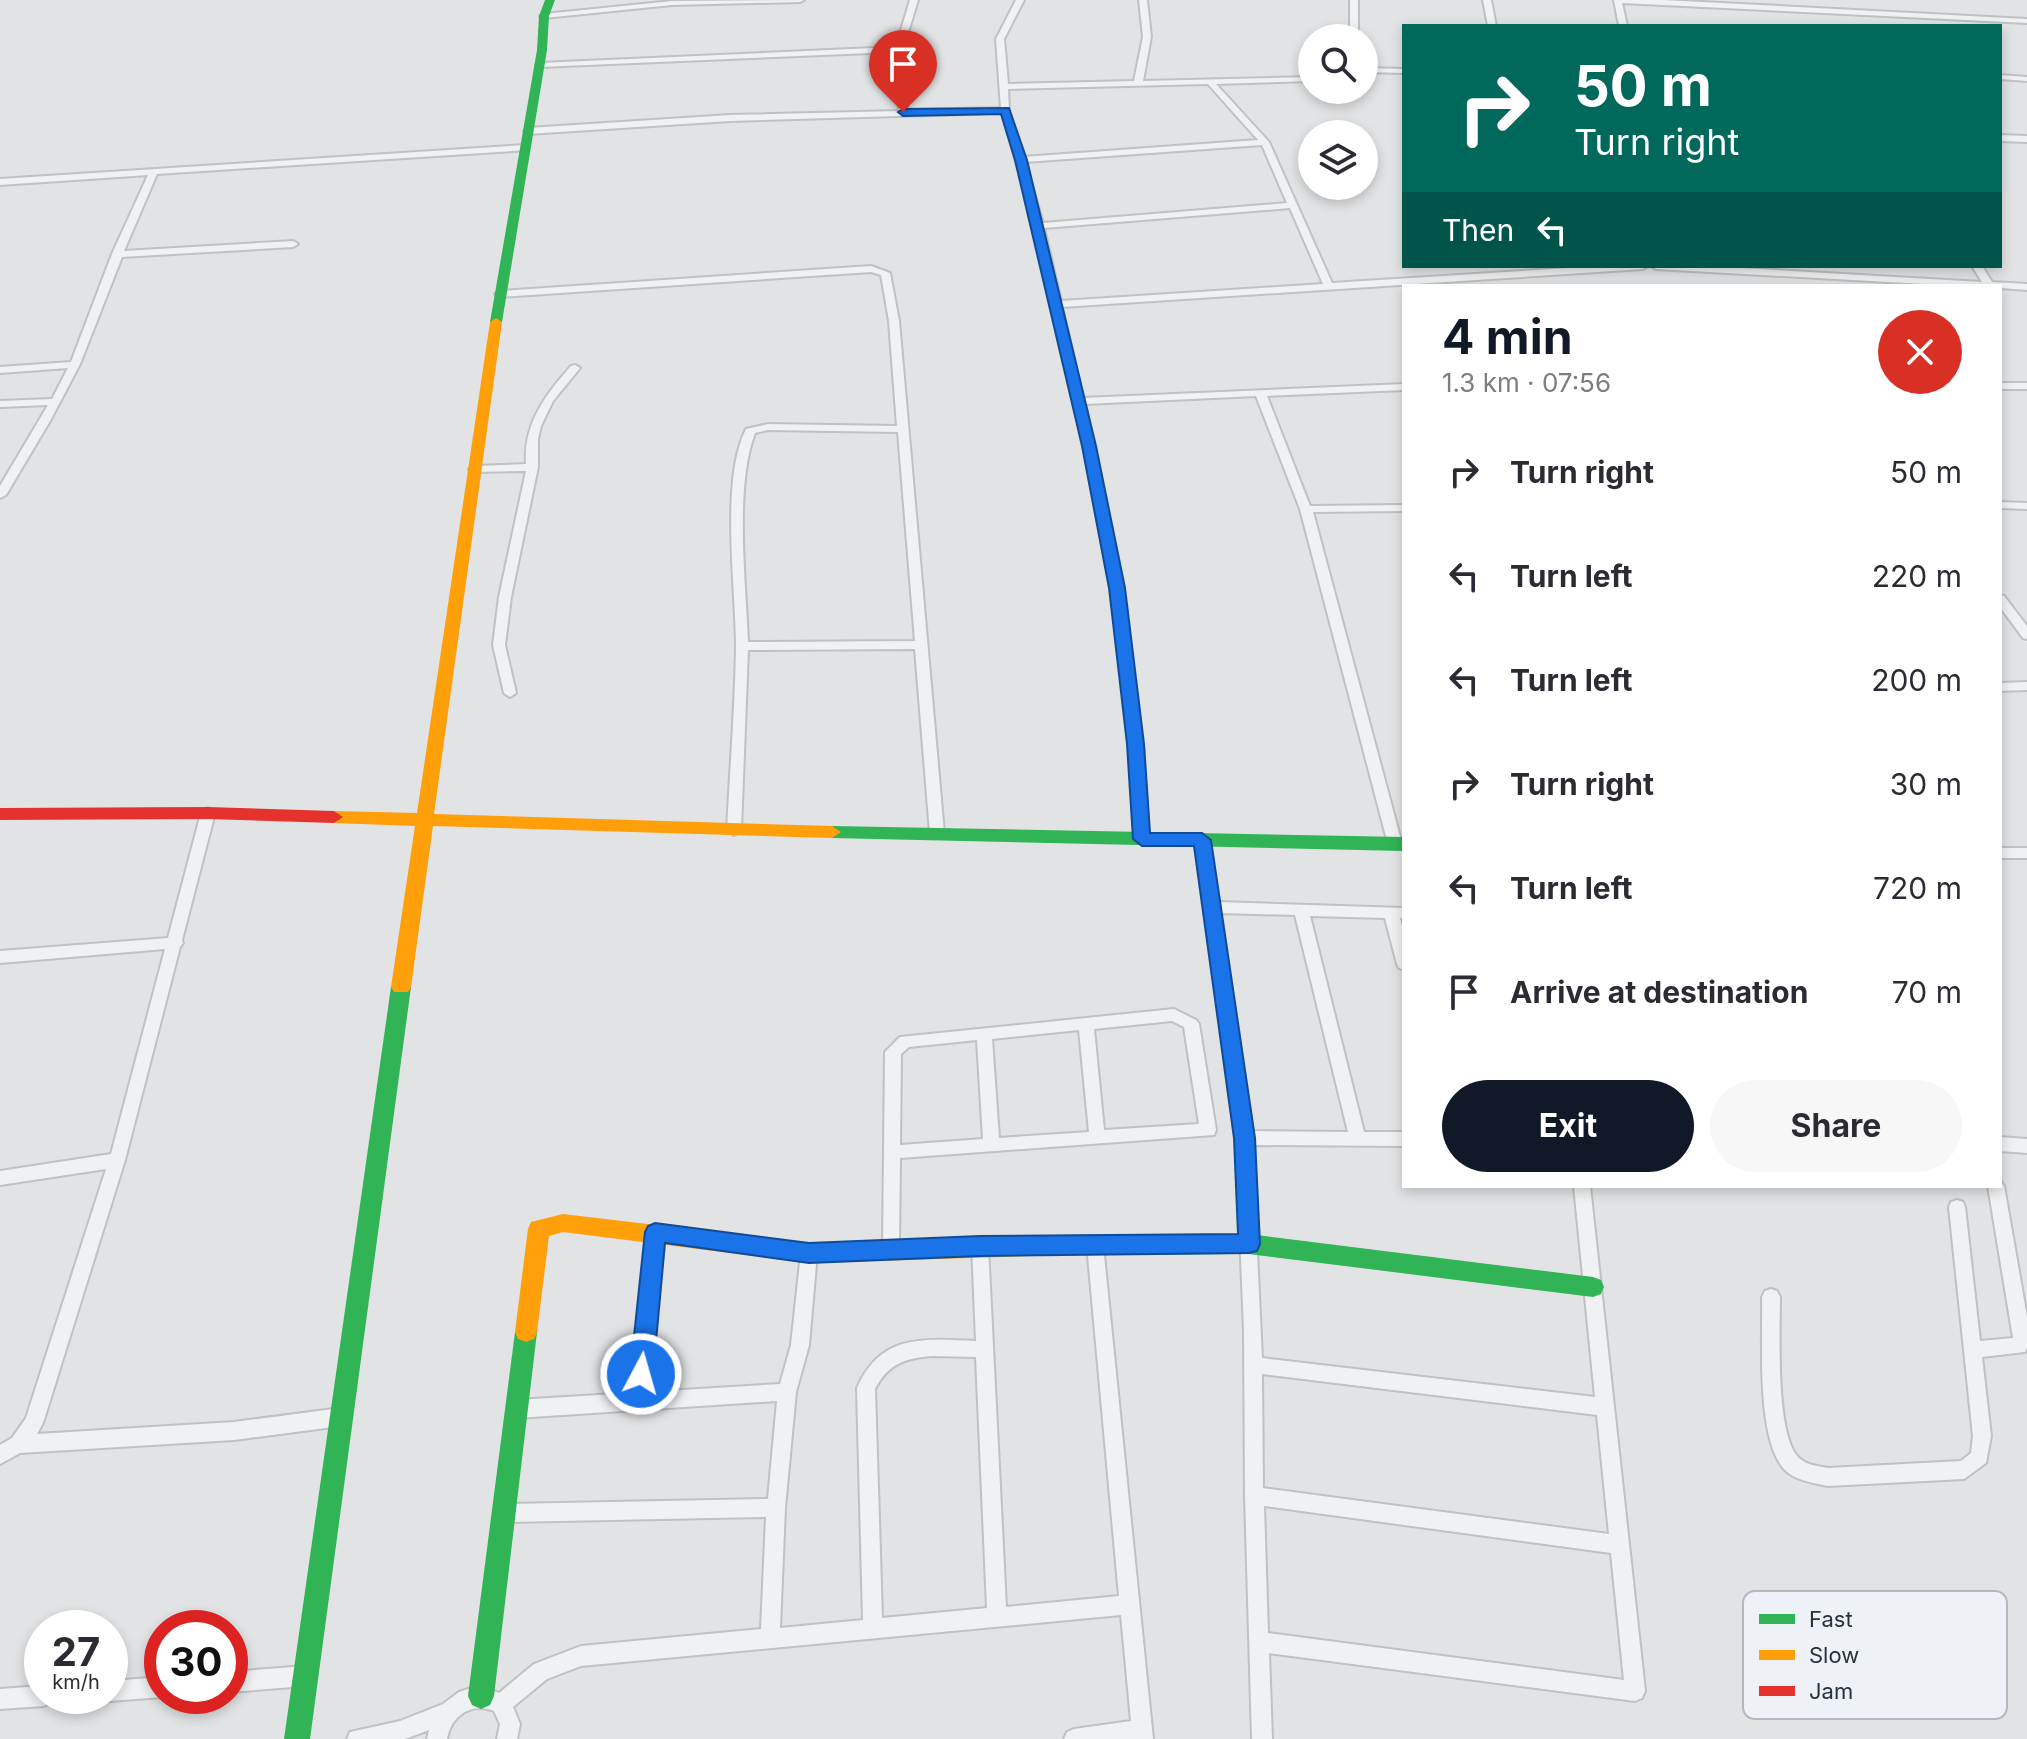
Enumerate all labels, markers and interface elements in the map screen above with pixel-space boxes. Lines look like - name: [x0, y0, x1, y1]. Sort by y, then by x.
- map controls: [1298, 24, 1378, 200]
- button: search: [1298, 24, 1378, 104]
- pin: [869, 30, 937, 112]
- icon: arrive: [881, 42, 925, 86]
- text: 50 m: [1574, 52, 1712, 120]
- icon: right: [1442, 56, 1546, 160]
- button: layers: [1298, 120, 1378, 200]
- text: Turn right: [1574, 120, 1739, 164]
- icon: left: [1530, 208, 1574, 252]
- text: Then: [1442, 212, 1514, 248]
- text: 4 min: [1442, 307, 1573, 366]
- button: close: [1878, 310, 1962, 394]
- text: 1.3 km · 07:56: [1442, 367, 1611, 398]
- icon: right: [1442, 450, 1486, 494]
- text: Turn right: [1510, 454, 1654, 490]
- text: 50 m: [1890, 454, 1962, 490]
- icon: left: [1442, 554, 1486, 598]
- text: Turn left: [1510, 558, 1632, 594]
- text: 220 m: [1872, 558, 1962, 594]
- icon: left: [1442, 658, 1486, 702]
- text: Turn left: [1510, 662, 1632, 698]
- text: 200 m: [1871, 662, 1962, 698]
- icon: right: [1442, 762, 1486, 806]
- text: Turn right: [1510, 766, 1654, 802]
- text: 30 m: [1890, 766, 1962, 802]
- icon: left: [1442, 866, 1486, 910]
- text: Turn left: [1510, 870, 1632, 906]
- text: 720 m: [1873, 870, 1962, 906]
- icon: arrive: [1442, 970, 1486, 1014]
- text: Arrive at destination: [1510, 974, 1808, 1010]
- text: 70 m: [1892, 974, 1962, 1010]
- button: Exit: [1442, 1080, 1694, 1172]
- button: Share: [1710, 1080, 1962, 1172]
- position arrow: [599, 1332, 683, 1416]
- legend: [1743, 1591, 2007, 1719]
- text: Fast: [1809, 1606, 1853, 1632]
- speed limit sign: 30: [144, 1610, 248, 1714]
- text: 27: [52, 1627, 100, 1676]
- text: Slow: [1809, 1642, 1859, 1668]
- text: km/h: [52, 1670, 100, 1694]
- text: Jam: [1809, 1678, 1853, 1704]

